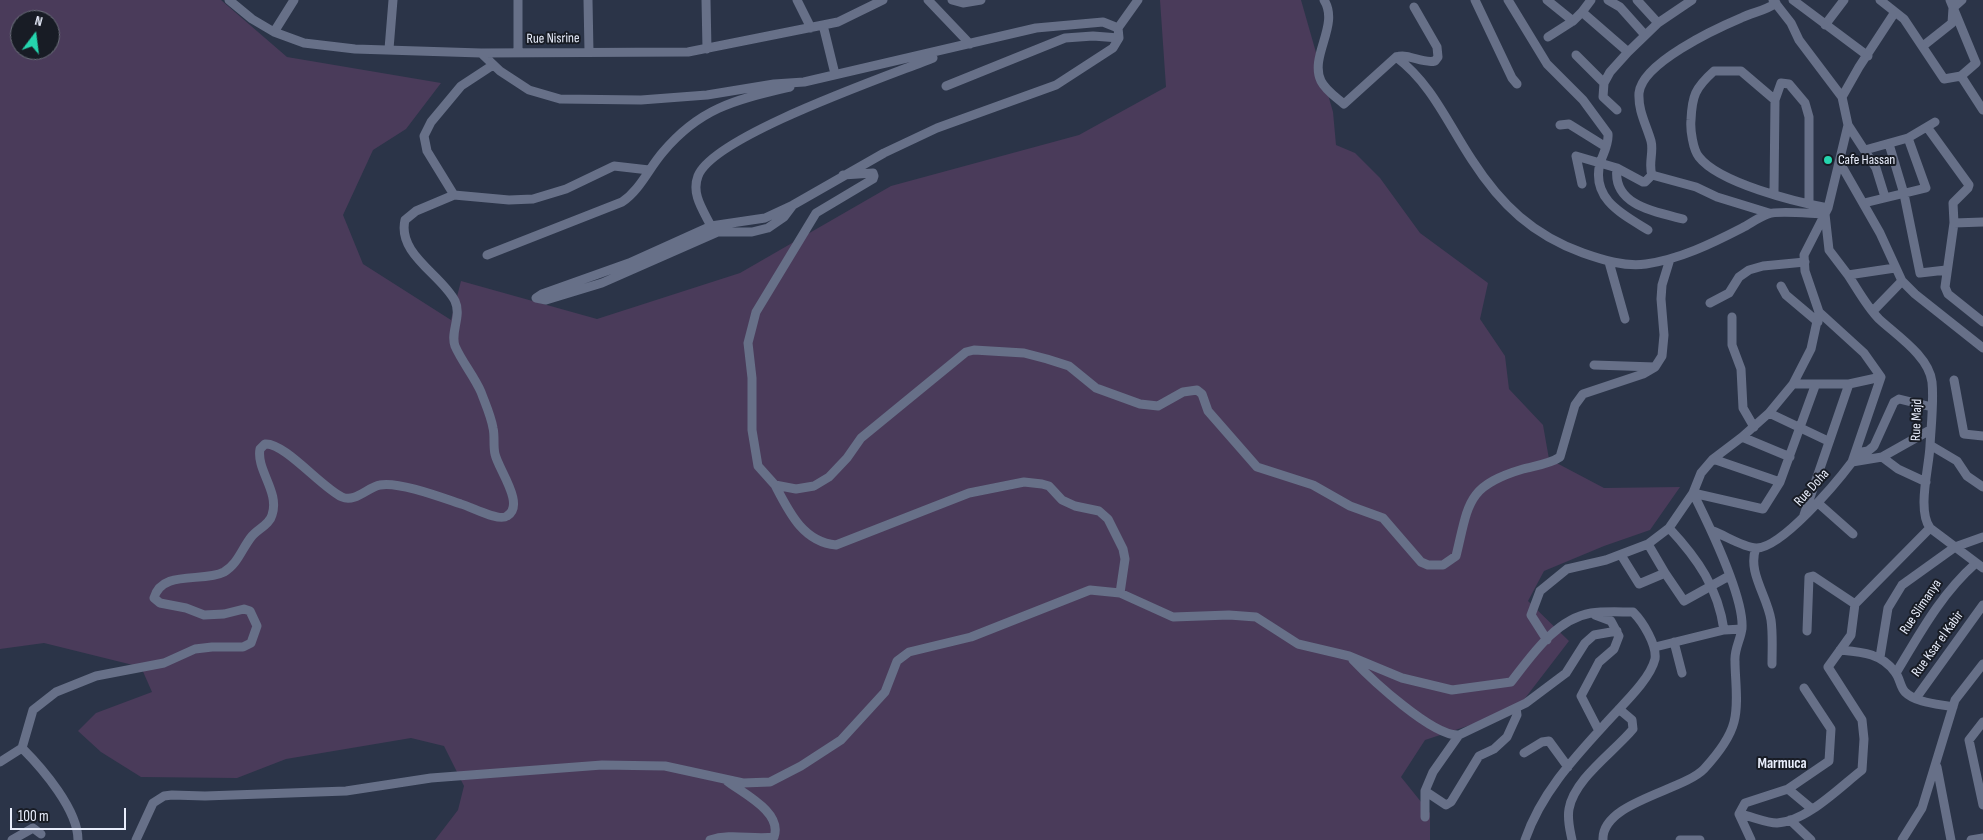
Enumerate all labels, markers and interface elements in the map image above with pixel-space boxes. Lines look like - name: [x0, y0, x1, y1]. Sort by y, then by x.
- north arrow: [10, 10, 60, 60]
- text: N: [33, 12, 45, 30]
- street label: Rue Nisrine: [526, 30, 580, 48]
- place label: Cafe Hassan: [1838, 152, 1895, 168]
- marker: Cafe Hassan: [1822, 154, 1834, 166]
- street label: Rue Majd: [1908, 399, 1926, 441]
- street label: Rue Doha: [1791, 466, 1833, 510]
- street label: Rue Slimanya: [1897, 576, 1945, 638]
- street label: Rue Ksar el Kabir: [1908, 608, 1968, 680]
- district label: Marmuca: [1757, 755, 1807, 773]
- scale bar: [12, 798, 129, 830]
- text: 100 m: [18, 807, 49, 826]

